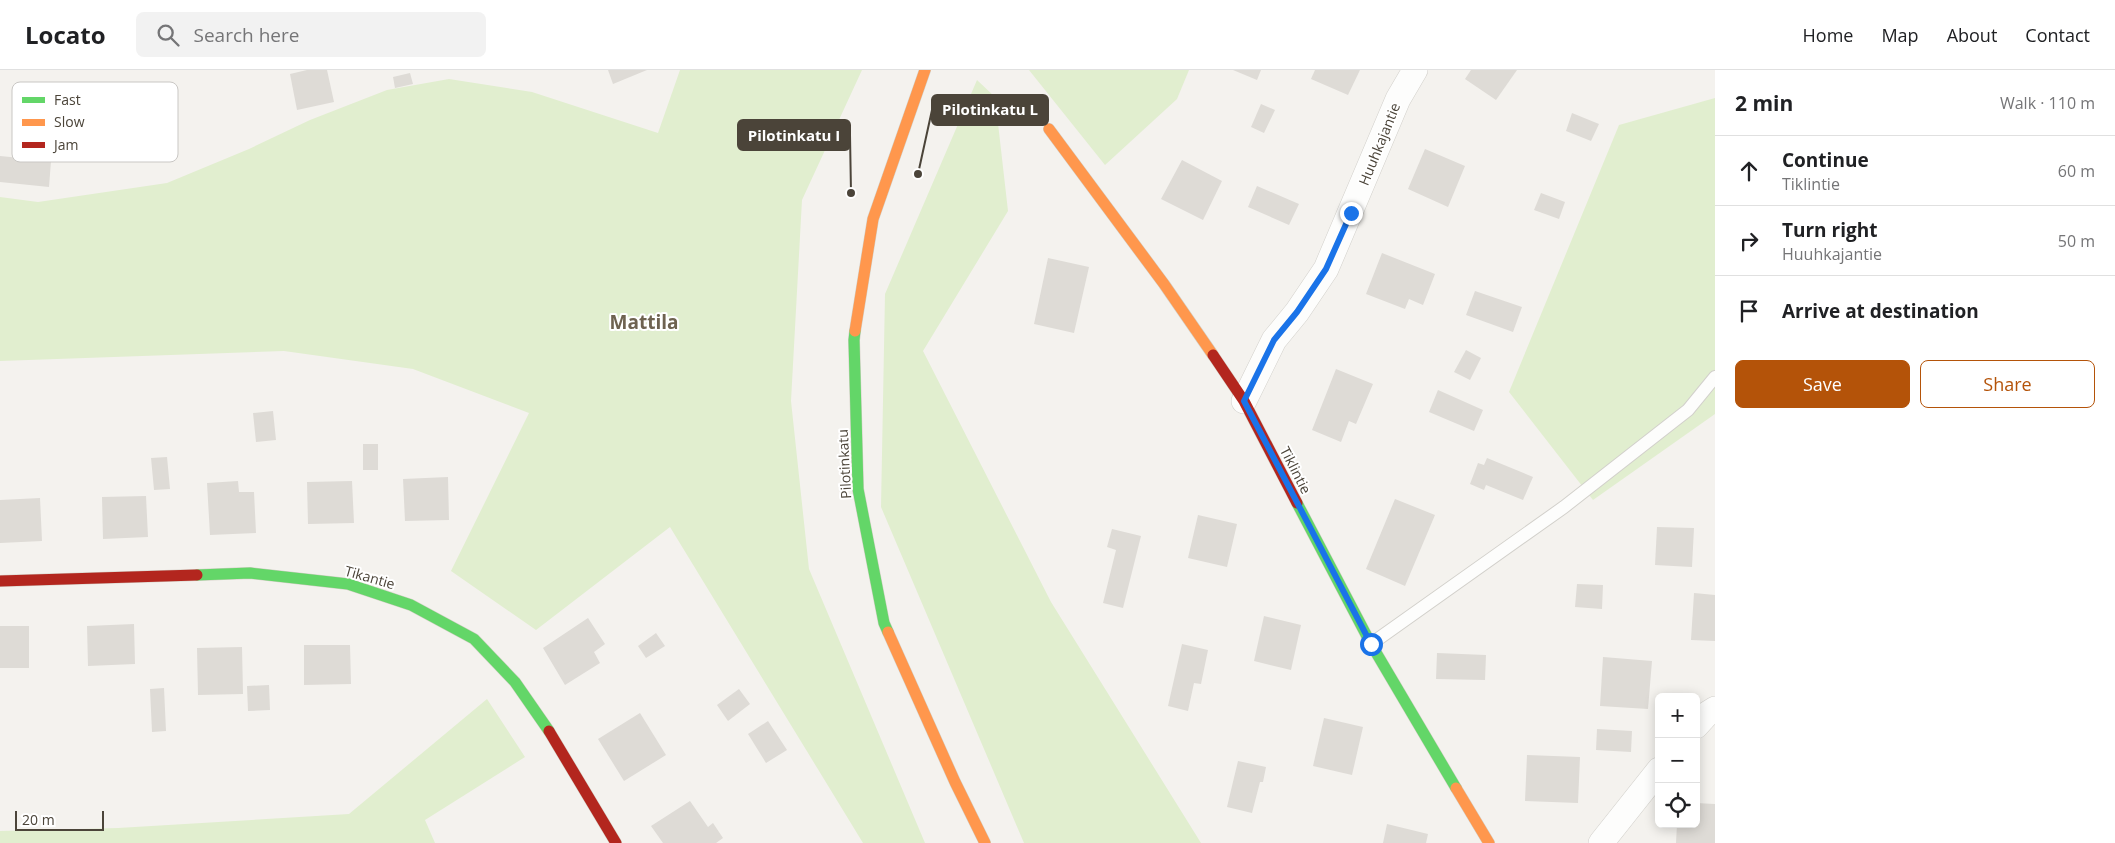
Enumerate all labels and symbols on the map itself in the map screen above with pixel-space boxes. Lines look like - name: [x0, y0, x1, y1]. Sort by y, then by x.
- legend: [12, 82, 178, 162]
- text: Fast: [54, 90, 81, 109]
- callout: Pilotinkatu L: [932, 95, 1048, 125]
- text: Pilotinkatu L: [942, 99, 1038, 119]
- street label: Huuhkajantie: [1354, 100, 1404, 188]
- text: Slow: [54, 112, 85, 131]
- callout: Pilotinkatu I: [738, 120, 850, 150]
- text: Pilotinkatu I: [748, 125, 840, 145]
- text: Jam: [52, 135, 79, 154]
- route end: [1340, 202, 1363, 225]
- district label: Mattila: [610, 309, 678, 335]
- street label: Pilotinkatu: [833, 429, 855, 499]
- street label: Tiklintie: [1276, 443, 1316, 497]
- street label: Tikantie: [343, 561, 397, 593]
- route start: [1360, 633, 1383, 656]
- scale bar: [15, 808, 104, 831]

